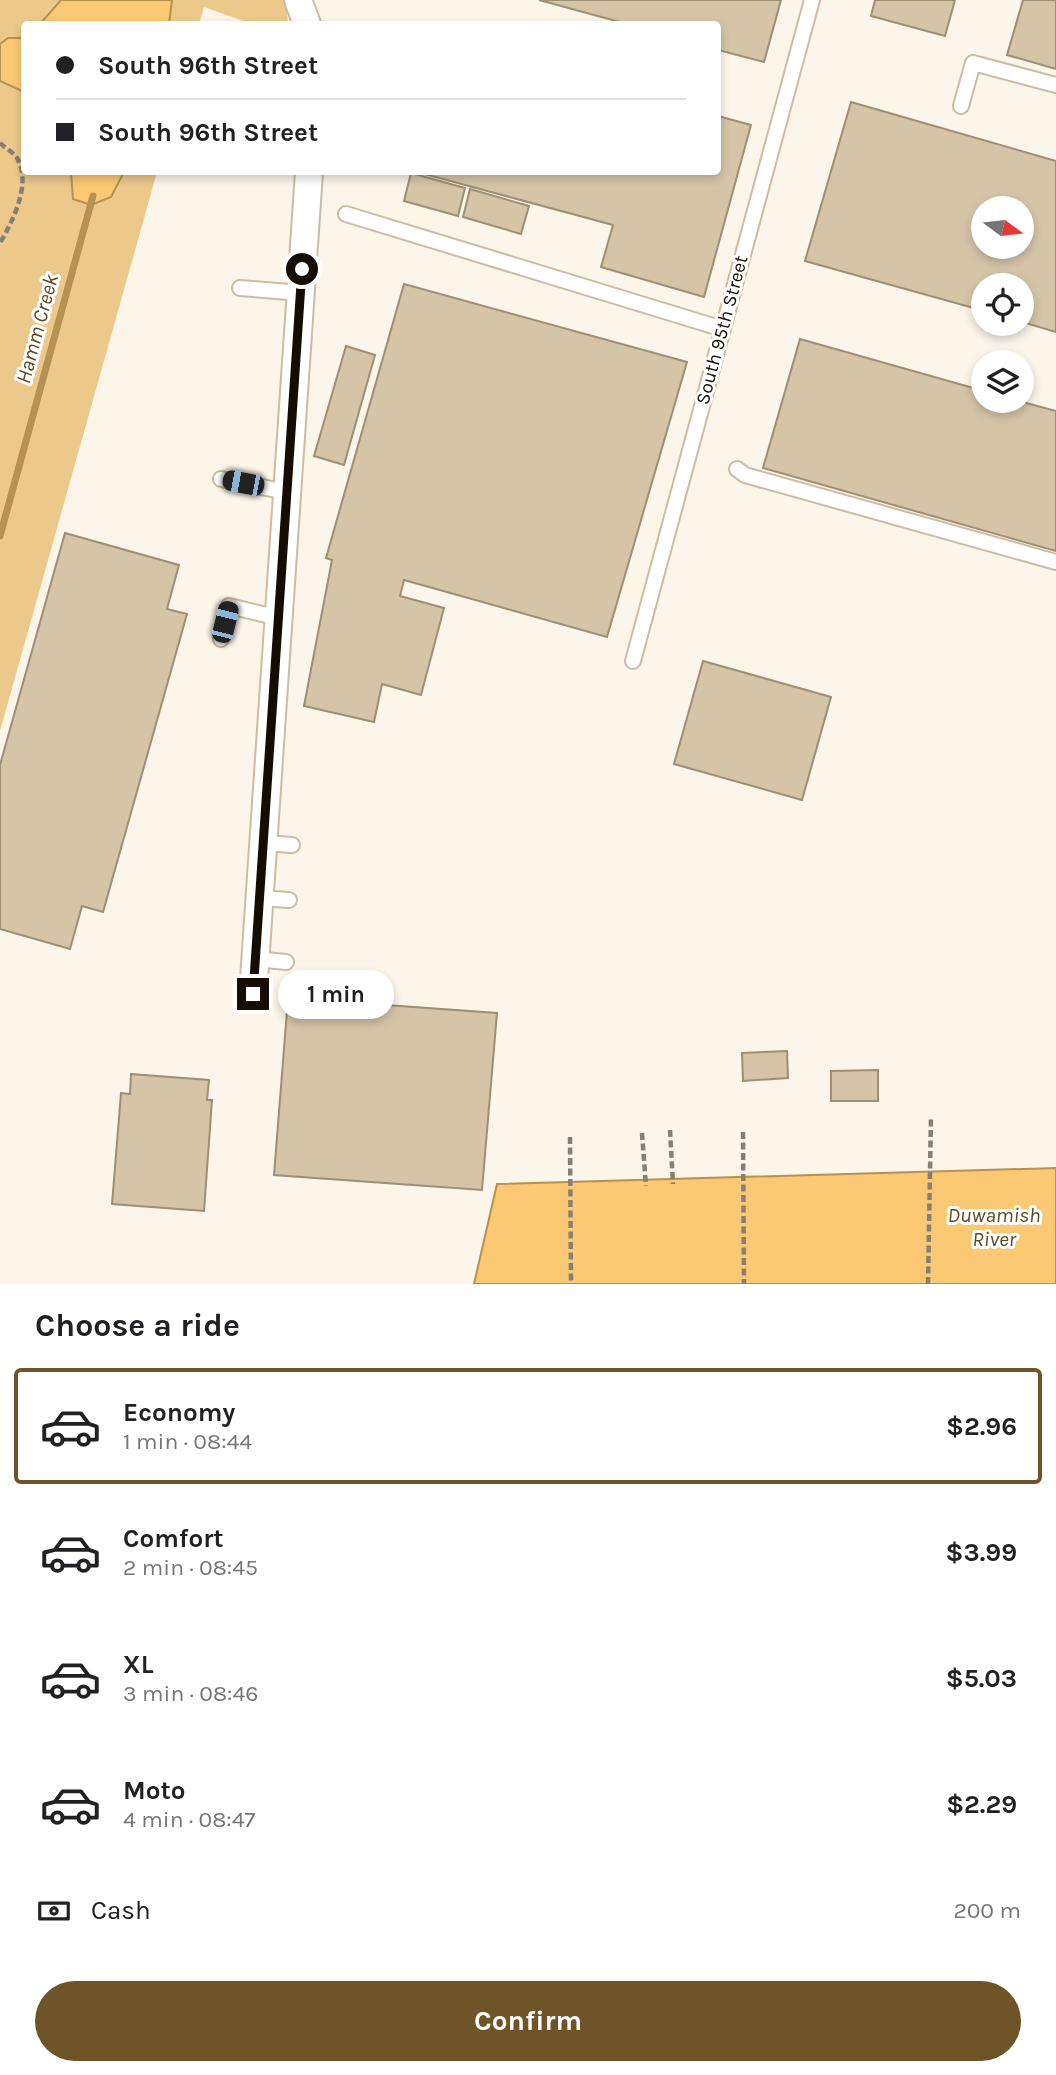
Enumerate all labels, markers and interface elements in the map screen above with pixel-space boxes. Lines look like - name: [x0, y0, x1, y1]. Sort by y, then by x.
- text: South 96th Street: [98, 50, 318, 81]
- text: South 96th Street: [98, 117, 318, 148]
- north arrow: [971, 196, 1034, 259]
- map controls: [971, 196, 1034, 413]
- route start: [286, 253, 318, 285]
- street label: South 95th Street: [692, 253, 752, 407]
- water label: Hamm Creek: [11, 272, 63, 386]
- button: locate: [971, 273, 1034, 336]
- button: layers: [971, 350, 1034, 413]
- car: [221, 469, 266, 497]
- car: [210, 599, 241, 645]
- callout: 1 min: [278, 970, 393, 1018]
- route end: [237, 978, 269, 1010]
- text: 1 min: [307, 981, 365, 1008]
- water label: Duwamish River: [948, 1203, 1040, 1251]
- text: Choose a ride: [35, 1307, 240, 1344]
- icon: car: [39, 1395, 102, 1458]
- text: Economy: [123, 1397, 235, 1428]
- text: $2.96: [946, 1411, 1017, 1442]
- text: 1 min · 08:44: [123, 1428, 252, 1455]
- icon: car: [39, 1521, 102, 1584]
- text: Comfort: [123, 1523, 224, 1554]
- text: $3.99: [946, 1537, 1017, 1568]
- text: 2 min · 08:45: [123, 1554, 258, 1581]
- icon: car: [39, 1647, 102, 1710]
- text: XL: [123, 1649, 154, 1680]
- text: $5.03: [946, 1663, 1017, 1694]
- text: 3 min · 08:46: [123, 1680, 258, 1707]
- icon: car: [39, 1773, 102, 1836]
- text: Moto: [123, 1775, 185, 1806]
- text: $2.29: [946, 1789, 1017, 1820]
- text: 4 min · 08:47: [123, 1806, 255, 1833]
- icon: cash: [35, 1892, 73, 1930]
- text: Cash: [91, 1895, 151, 1926]
- text: 200 m: [953, 1897, 1021, 1924]
- button: Confirm: [35, 1981, 1021, 2061]

